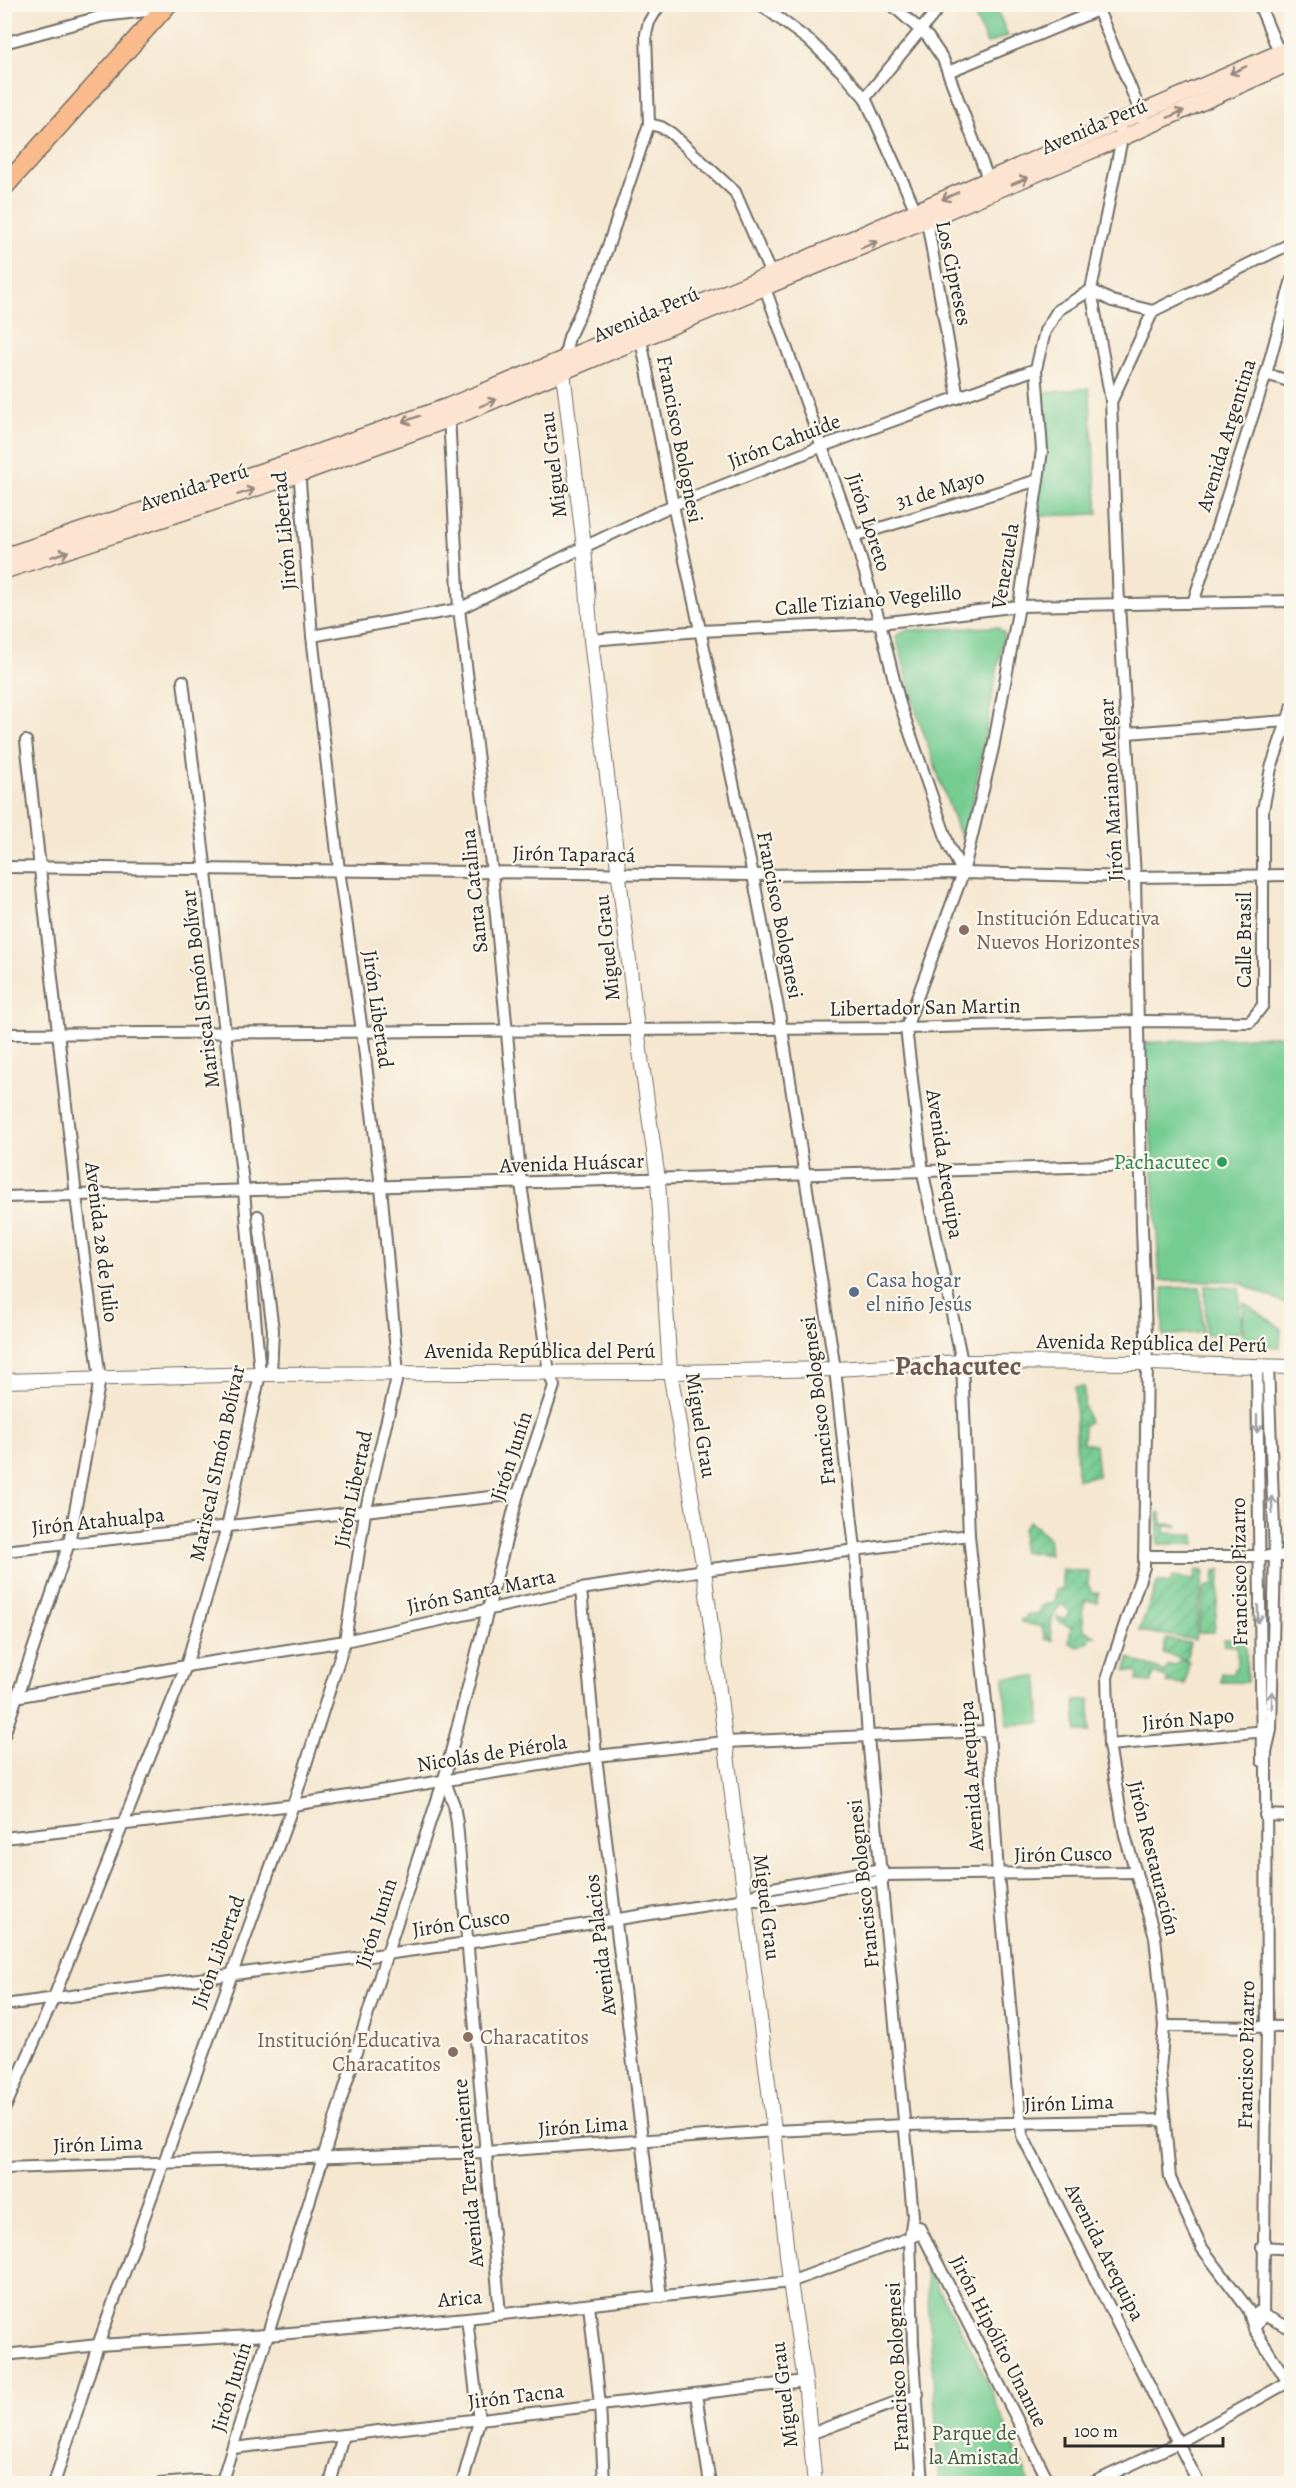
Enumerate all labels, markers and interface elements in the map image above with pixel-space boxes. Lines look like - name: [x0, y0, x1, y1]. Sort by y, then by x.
- one-way arrow: [1229, 65, 1247, 77]
- street label: Avenida Perú: [1036, 91, 1152, 161]
- one-way arrow: [1166, 108, 1184, 119]
- one-way arrow: [1010, 175, 1028, 186]
- one-way arrow: [941, 190, 959, 202]
- street label: Los Cipreses: [929, 218, 979, 328]
- one-way arrow: [859, 239, 878, 250]
- street label: Avenida Perú: [588, 279, 704, 349]
- street label: Francisco Bolognesi: [650, 353, 710, 525]
- street label: Avenida Argentina: [1189, 355, 1263, 516]
- one-way arrow: [478, 397, 496, 408]
- street label: Jirón Cahuide: [724, 407, 844, 475]
- street label: Miguel Grau: [533, 410, 573, 520]
- one-way arrow: [402, 414, 421, 425]
- street label: Avenida Perú: [135, 456, 252, 518]
- street label: 31 de Mayo: [892, 462, 988, 516]
- street label: Jirón Loreto: [840, 469, 898, 575]
- street label: Jirón Libertad: [265, 470, 303, 592]
- one-way arrow: [236, 486, 254, 497]
- street label: Venezuela: [984, 521, 1026, 612]
- one-way arrow: [50, 548, 69, 559]
- street label: Calle Tiziano Vegelillo: [774, 578, 962, 622]
- street label: Jirón Mariano Melgar: [1092, 698, 1130, 882]
- street label: Santa Catalina: [454, 827, 494, 955]
- street label: Francisco Bolognesi: [750, 829, 810, 1001]
- street label: Jirón Taparacá: [512, 839, 636, 869]
- street label: Mariscal SImón Bolívar: [174, 888, 226, 1090]
- street label: Calle Brasil: [1230, 892, 1258, 988]
- street label: Miguel Grau: [587, 893, 626, 1002]
- place label: Institución Educativa Nuevos Horizontes: [976, 904, 1160, 956]
- marker: Institución Educativa Nuevos Horizontes: [957, 923, 971, 937]
- street label: Jirón Libertad: [356, 948, 400, 1071]
- street label: Libertador San Martin: [829, 991, 1021, 1023]
- street label: Avenida Arequipa: [919, 1086, 971, 1241]
- street label: Avenida Huáscar: [498, 1146, 645, 1180]
- place label: Pachacutec: [1114, 1148, 1210, 1176]
- marker: Pachacutec: [1215, 1155, 1229, 1169]
- street label: Avenida 28 de Julio: [78, 1159, 126, 1324]
- place label: Casa hogar el niño Jesús: [866, 1266, 972, 1318]
- marker: Casa hogar el niño Jesús: [847, 1285, 861, 1299]
- street label: Francisco Bolognesi: [794, 1315, 842, 1487]
- street label: Avenida República del Perú: [1035, 1327, 1268, 1359]
- street label: Avenida República del Perú: [424, 1337, 656, 1365]
- district label: Pachacutec: [895, 1348, 1021, 1384]
- street label: Mariscal SImón Bolívar: [182, 1362, 252, 1564]
- street label: Miguel Grau: [679, 1370, 723, 1480]
- street label: Jirón Junín: [483, 1408, 539, 1504]
- one-way arrow: [1251, 1413, 1263, 1433]
- street label: Jirón Libertad: [327, 1427, 379, 1550]
- one-way arrow: [1267, 1495, 1278, 1515]
- street label: Francisco Pizarro: [1224, 1497, 1254, 1647]
- street label: Jirón Atahualpa: [30, 1500, 166, 1542]
- street label: Jirón Santa Marta: [404, 1562, 558, 1620]
- one-way arrow: [1253, 1603, 1264, 1623]
- one-way arrow: [1266, 1690, 1278, 1710]
- street label: Avenida Arequipa: [952, 1700, 990, 1853]
- street label: Jirón Napo: [1141, 1701, 1235, 1737]
- street label: Nicolás de Piérola: [415, 1727, 570, 1779]
- street label: Jirón Restauración: [1121, 1778, 1187, 1938]
- street label: Francisco Bolognesi: [840, 1798, 886, 1970]
- street label: Jirón Cusco: [1014, 1839, 1112, 1869]
- street label: Miguel Grau: [747, 1852, 787, 1962]
- street label: Avenida Palacios: [577, 1873, 623, 2018]
- street label: Jirón Junín: [348, 1875, 404, 1971]
- street label: Jirón Libertad: [184, 1891, 252, 2013]
- street label: Jirón Cusco: [410, 1902, 512, 1944]
- street label: Francisco Pizarro: [1231, 1980, 1261, 2130]
- place label: Characatitos: [480, 2023, 589, 2051]
- place label: Institución Educativa Characatitos: [257, 2026, 441, 2078]
- marker: Characatitos: [461, 2030, 475, 2044]
- marker: Institución Educativa Characatitos: [446, 2045, 460, 2059]
- street label: Avenida Terrateniente: [446, 2078, 490, 2269]
- street label: Jirón Lima: [1023, 2087, 1115, 2119]
- street label: Jirón Lima: [537, 2109, 629, 2143]
- street label: Jirón Lima: [52, 2128, 144, 2160]
- street label: Avenida Arequipa: [1058, 2177, 1152, 2326]
- street label: Jirón Hipólito Unanue: [944, 2250, 1054, 2432]
- street label: Francisco Bolognesi: [879, 2281, 915, 2453]
- street label: Arica: [436, 2282, 483, 2314]
- street label: Jirón Junín: [204, 2338, 258, 2436]
- street label: Miguel Grau: [764, 2340, 804, 2450]
- street label: Jirón Tacna: [466, 2376, 566, 2416]
- scale bar: [1065, 2410, 1222, 2448]
- park label: Parque de la Amistad: [929, 2419, 1020, 2471]
- text: 100 m: [1074, 2419, 1118, 2443]

